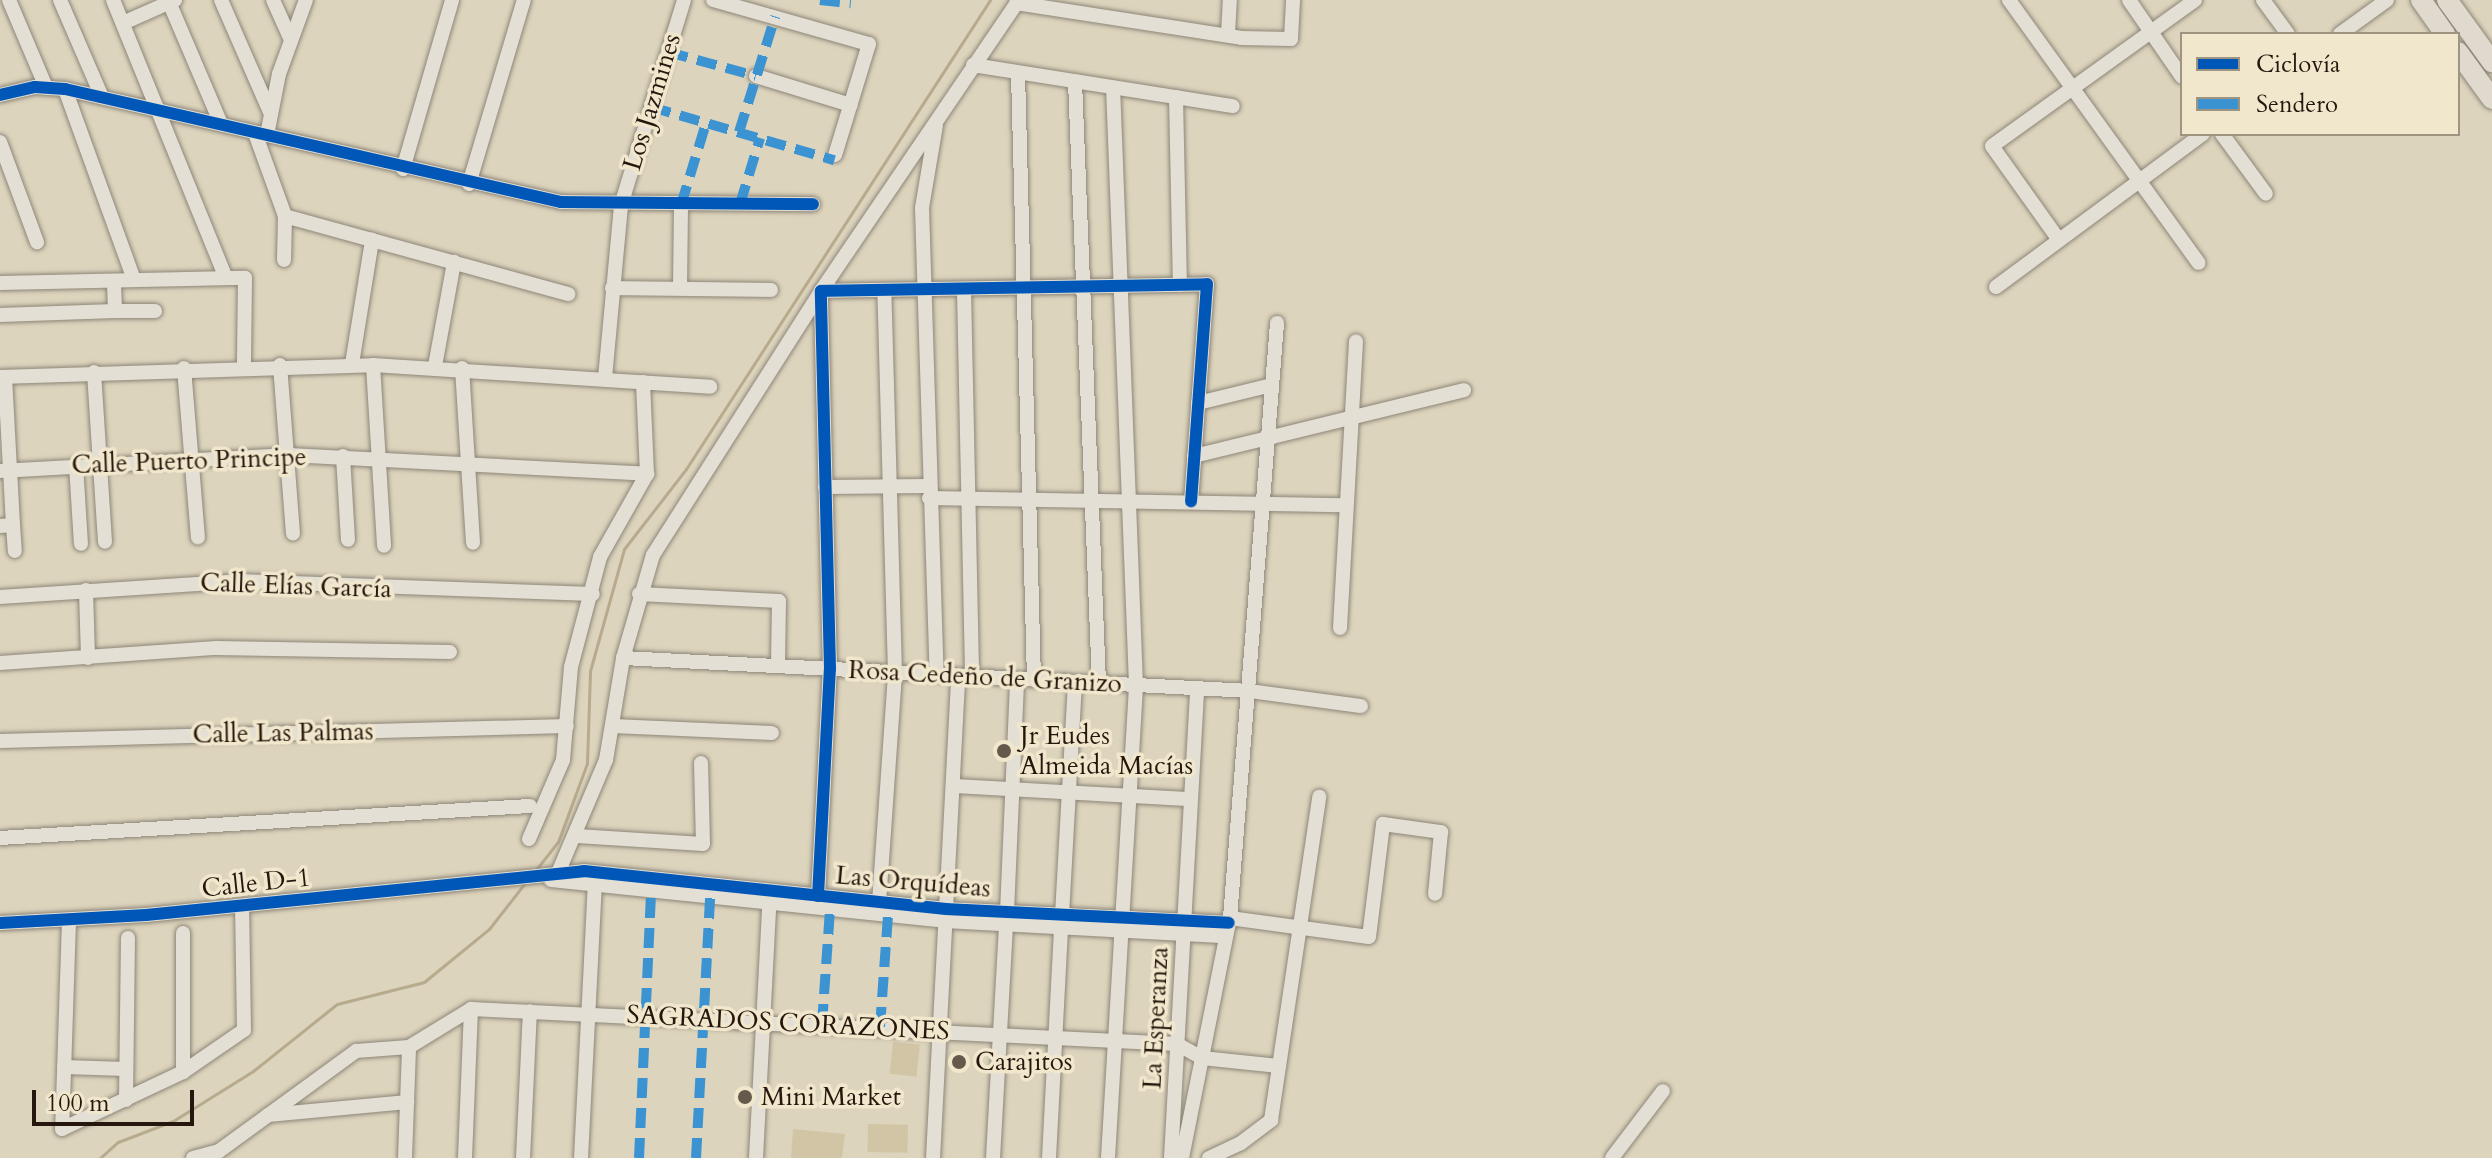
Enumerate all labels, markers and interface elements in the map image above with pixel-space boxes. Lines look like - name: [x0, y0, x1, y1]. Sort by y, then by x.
- street label: Los Jazmines: [616, 30, 688, 174]
- legend: [2180, 32, 2460, 136]
- text: Ciclovía: [2256, 48, 2340, 81]
- text: Sendero: [2256, 88, 2338, 121]
- street label: Calle Puerto Principe: [71, 441, 307, 481]
- street label: Calle Elías García: [200, 567, 392, 605]
- street label: Rosa Cedeño de Granizo: [847, 654, 1123, 700]
- street label: Calle Las Palmas: [192, 716, 374, 750]
- place label: Jr Eudes Almeida Macías: [1020, 720, 1193, 782]
- marker: Jr Eudes Almeida Macías: [995, 742, 1013, 760]
- street label: Las Orquídeas: [834, 860, 992, 904]
- street label: Calle D-1: [200, 862, 312, 904]
- street label: La Esperanza: [1137, 946, 1175, 1090]
- street label: SAGRADOS CORAZONES: [626, 999, 950, 1047]
- place label: Carajitos: [975, 1046, 1072, 1078]
- marker: Carajitos: [950, 1053, 968, 1071]
- scale bar: [36, 1074, 198, 1124]
- place label: Mini Market: [761, 1081, 901, 1113]
- text: 100 m: [46, 1087, 110, 1120]
- marker: Mini Market: [736, 1088, 754, 1106]

